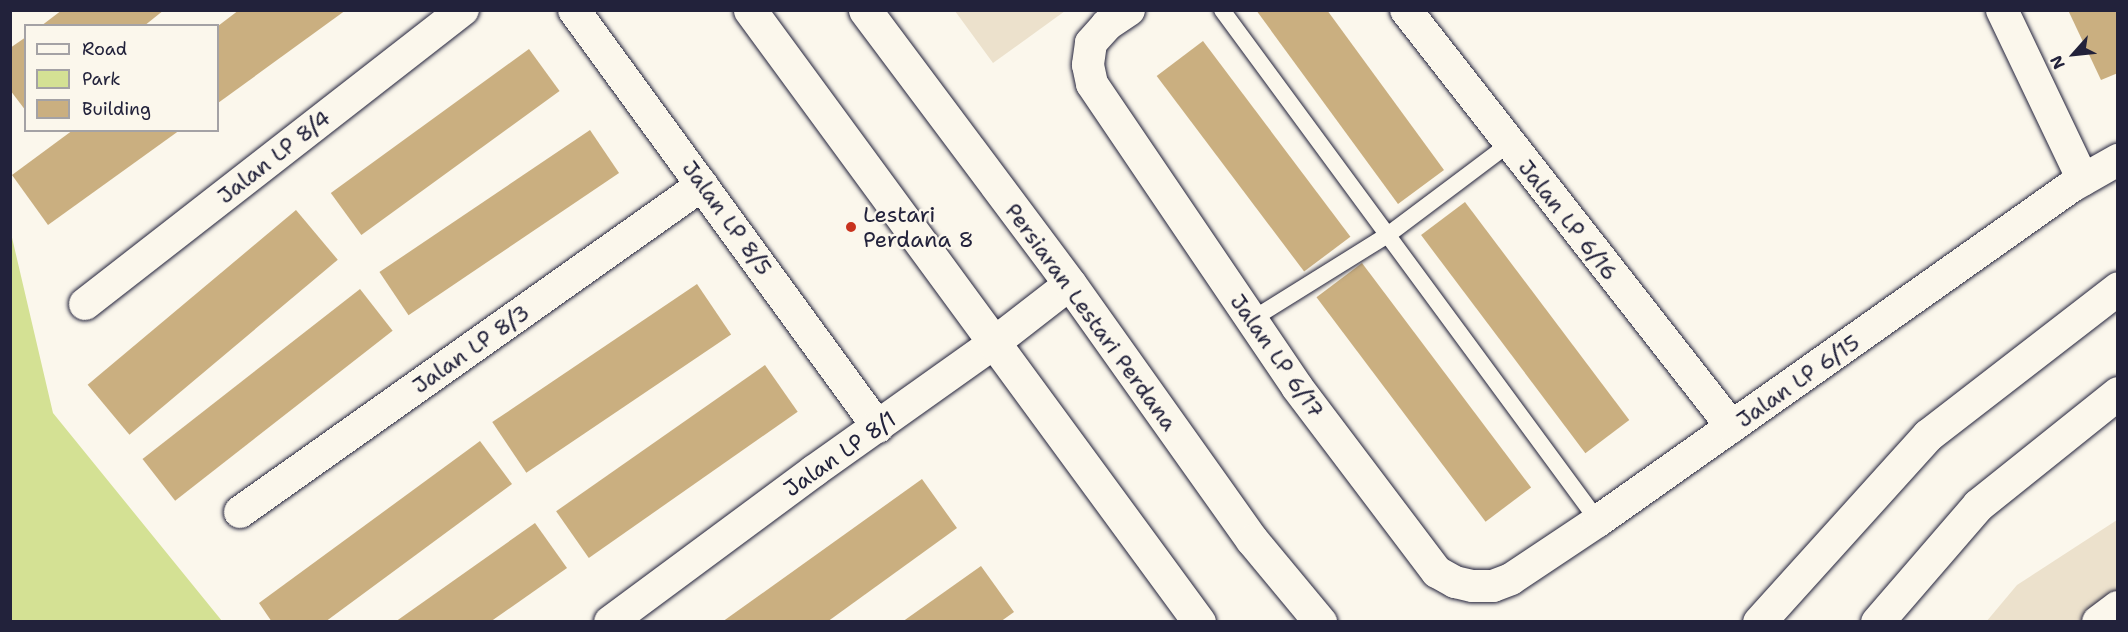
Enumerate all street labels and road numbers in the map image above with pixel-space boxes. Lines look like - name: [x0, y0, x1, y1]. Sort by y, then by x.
- street label: Jalan LP 8/4: [212, 105, 336, 209]
- street label: Jalan LP 6/16: [1513, 154, 1623, 286]
- street label: Jalan LP 8/5: [676, 155, 778, 281]
- street label: Persiaran Lestari Perdana: [1000, 198, 1182, 436]
- street label: Jalan LP 6/17: [1224, 289, 1330, 423]
- street label: Jalan LP 8/3: [407, 299, 535, 399]
- street label: Jalan LP 6/15: [1731, 329, 1865, 433]
- street label: Jalan LP 8/1: [779, 406, 901, 502]

